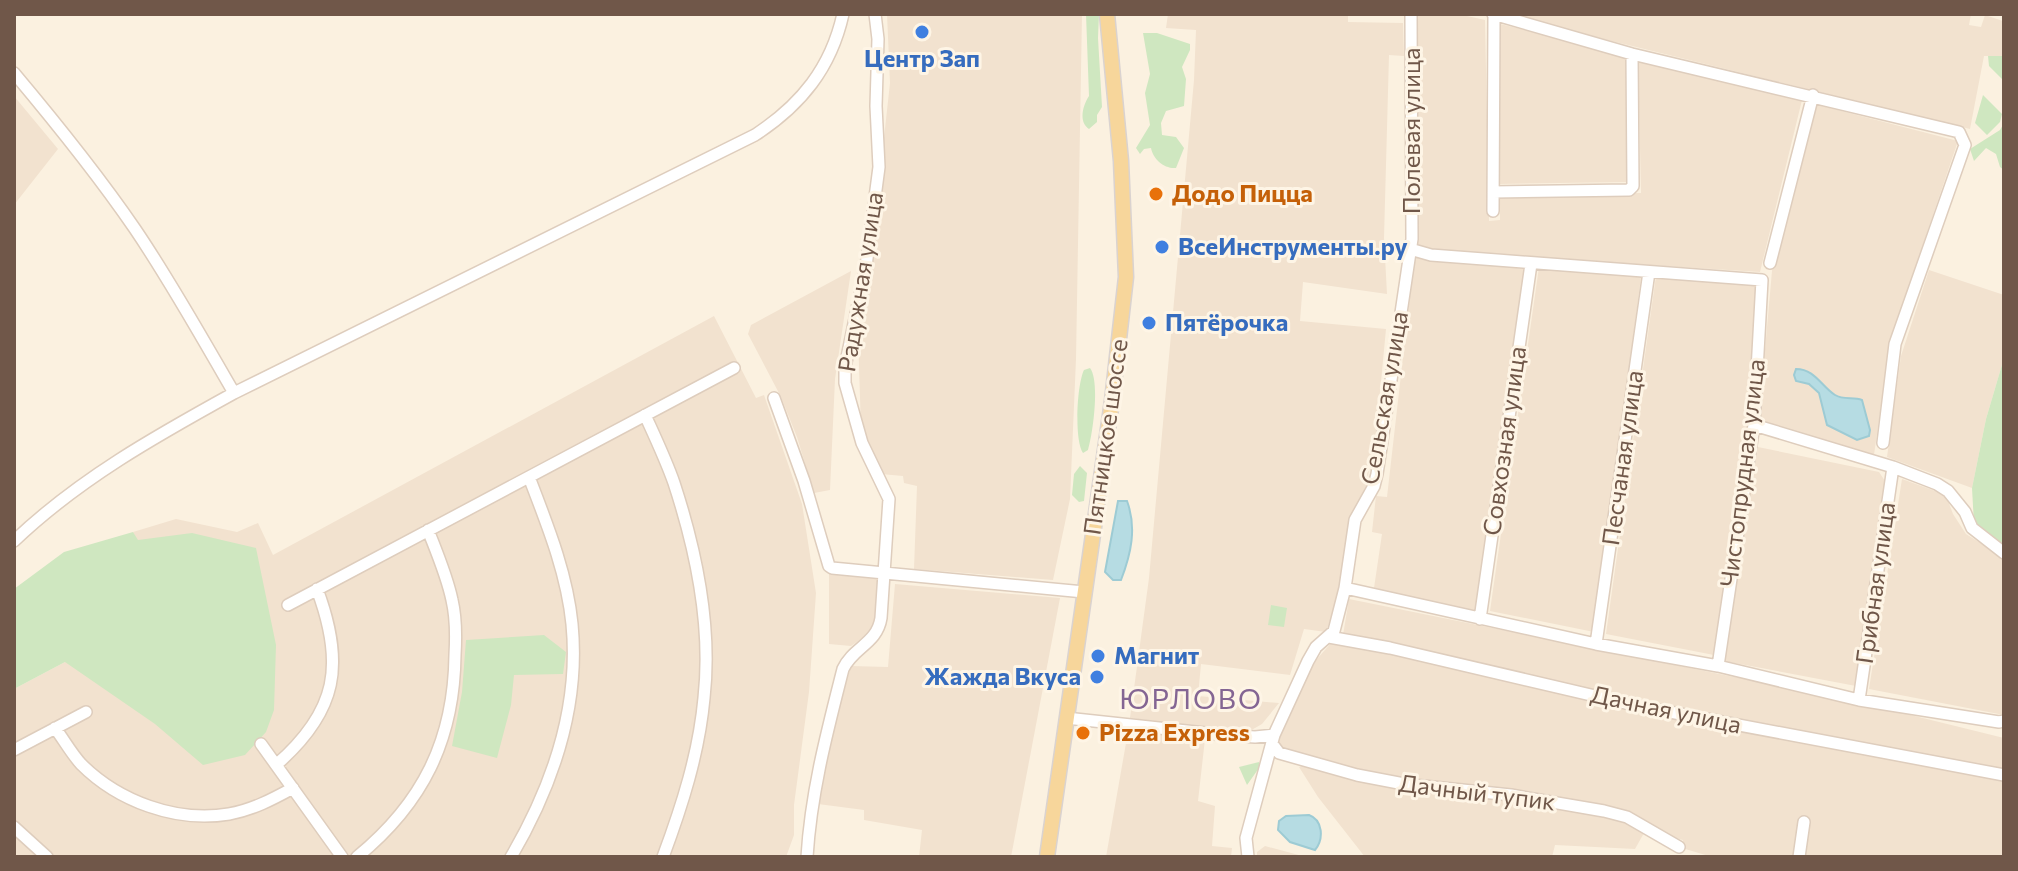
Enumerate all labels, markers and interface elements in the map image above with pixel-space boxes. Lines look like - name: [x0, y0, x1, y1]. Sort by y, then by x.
- marker: Центр Зап: [913, 23, 931, 41]
- place label: Центр Зап: [864, 43, 980, 72]
- street label: Полевая улица: [1396, 48, 1425, 214]
- place label: Додо Пицца: [1172, 178, 1313, 207]
- marker: Додо Пицца: [1147, 185, 1165, 203]
- street label: Радужная улица: [831, 190, 888, 374]
- place label: ВсеИнструменты.ру: [1178, 231, 1408, 260]
- marker: ВсеИнструменты.ру: [1153, 238, 1171, 256]
- place label: Пятёрочка: [1165, 307, 1288, 336]
- street label: Сельская улица: [1354, 309, 1413, 487]
- marker: Пятёрочка: [1140, 314, 1158, 332]
- street label: Пятницкое шоссе: [1076, 337, 1133, 537]
- street label: Совхозная улица: [1476, 344, 1531, 537]
- street label: Чистопрудная улица: [1713, 357, 1770, 588]
- street label: Песчаная улица: [1595, 368, 1648, 547]
- street label: Грибная улица: [1849, 500, 1900, 665]
- place label: Магнит: [1114, 640, 1200, 669]
- marker: Магнит: [1089, 647, 1107, 665]
- place label: Жажда Вкуса: [924, 661, 1081, 690]
- marker: Жажда Вкуса: [1088, 668, 1106, 686]
- street label: Дачная улица: [1588, 678, 1744, 739]
- district label: ЮРЛОВО: [1119, 681, 1263, 715]
- place label: Pizza Express: [1099, 717, 1250, 746]
- marker: Pizza Express: [1074, 724, 1092, 742]
- street label: Дачный тупик: [1397, 768, 1557, 816]

